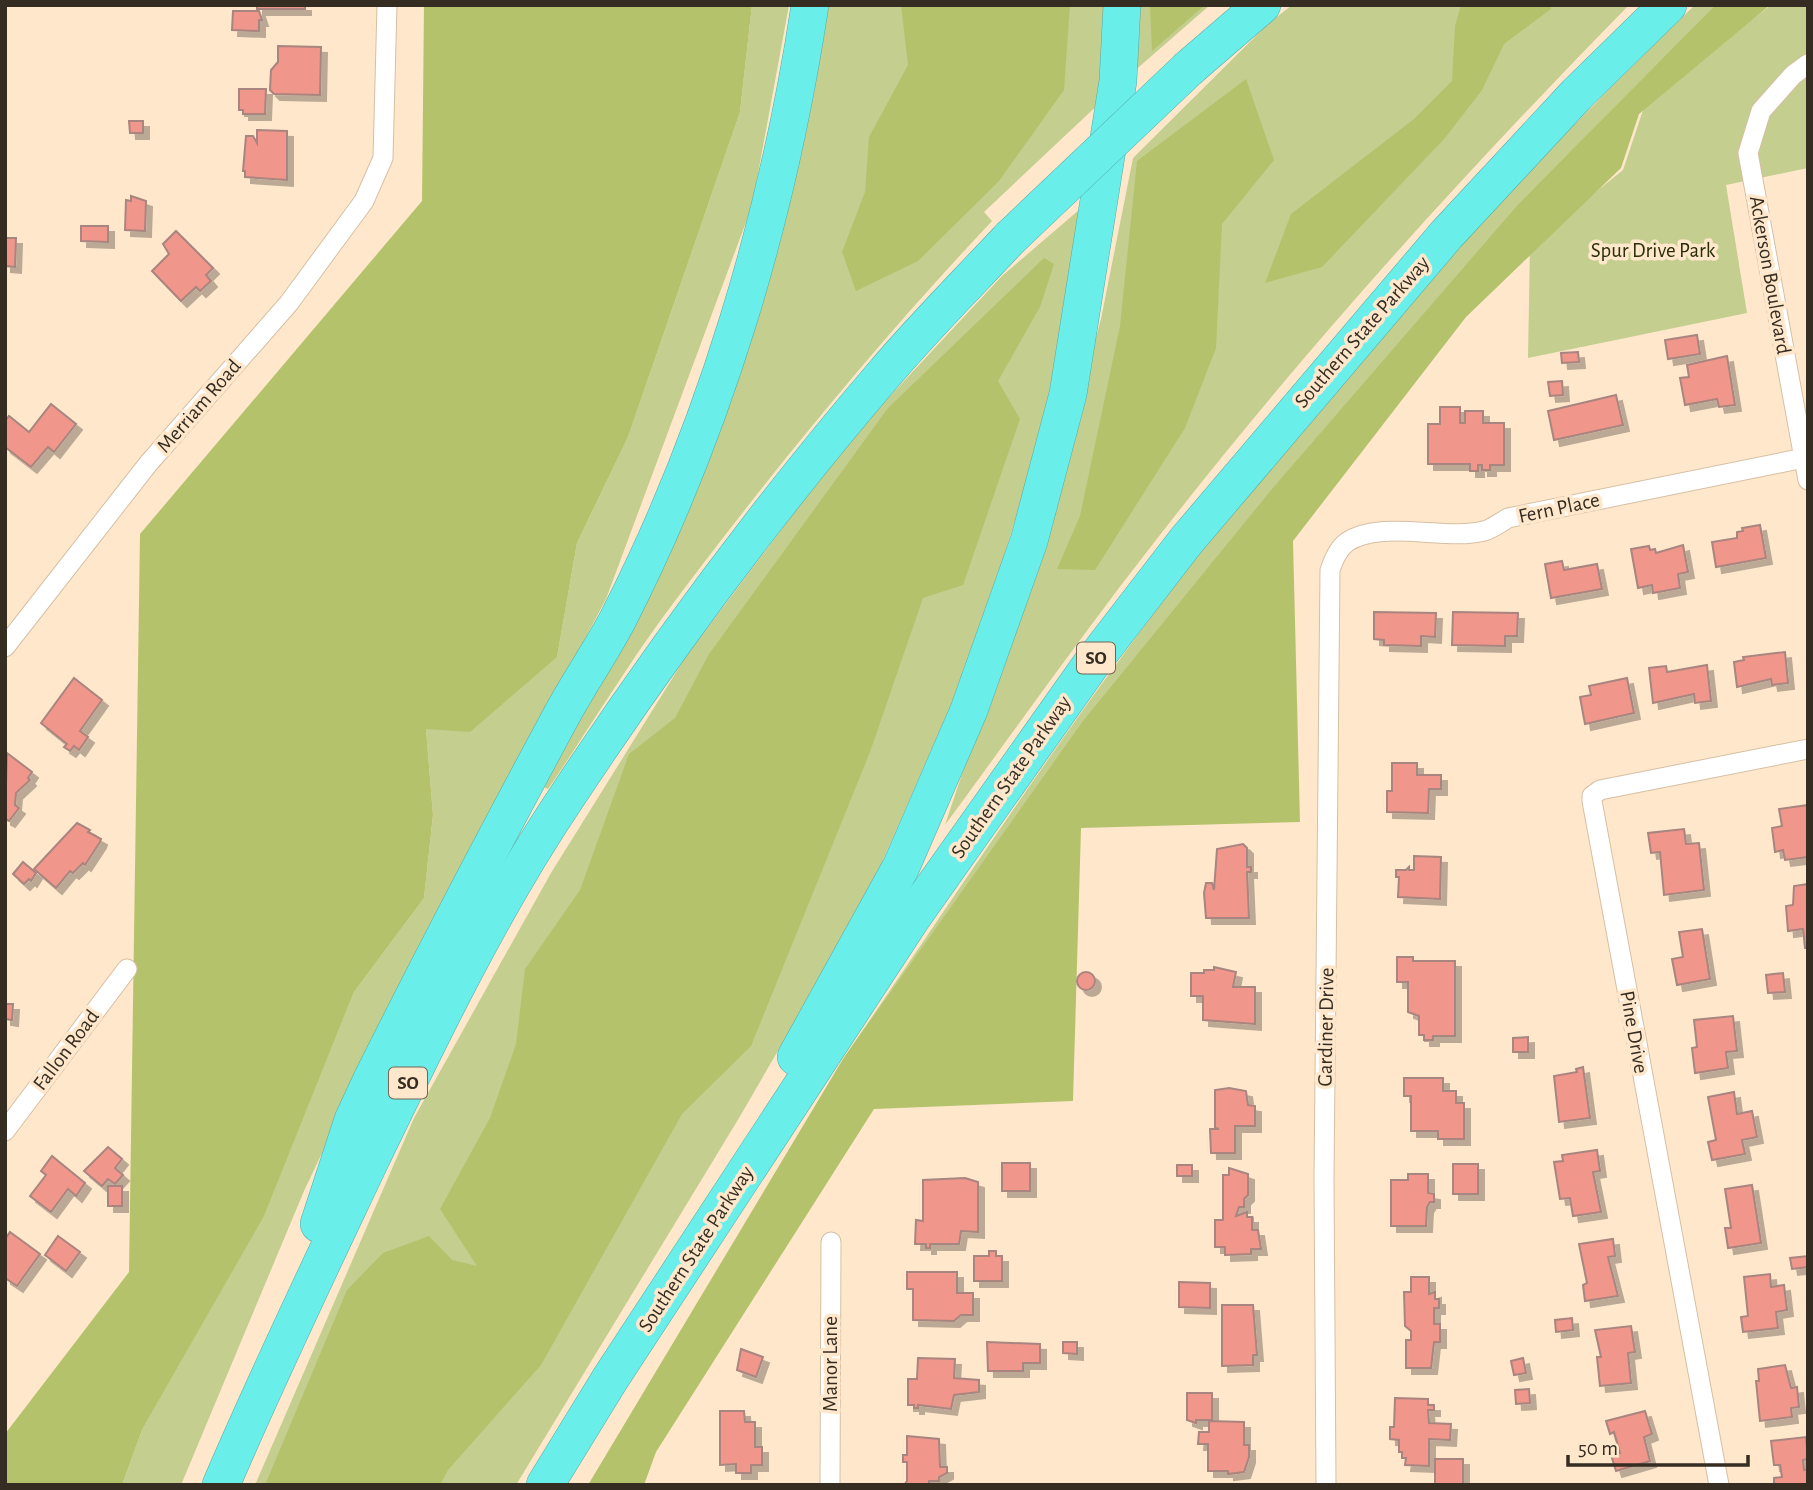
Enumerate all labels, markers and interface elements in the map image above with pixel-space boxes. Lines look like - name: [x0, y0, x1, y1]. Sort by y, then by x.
- street label: Ackerson Boulevard: [1746, 194, 1794, 356]
- park label: Spur Drive Park: [1591, 240, 1716, 261]
- street label: Southern State Parkway: [1291, 252, 1433, 412]
- street label: Merriam Road: [153, 355, 245, 457]
- street label: Fern Place: [1516, 489, 1602, 527]
- road number: SO: [1077, 642, 1115, 674]
- street label: Southern State Parkway: [947, 692, 1075, 862]
- street label: Gardiner Drive: [1314, 967, 1338, 1087]
- street label: Pine Drive: [1616, 989, 1652, 1075]
- street label: Fallon Road: [29, 1006, 103, 1094]
- road number: SO: [389, 1068, 427, 1098]
- street label: Southern State Parkway: [635, 1162, 757, 1336]
- street label: Manor Lane: [820, 1316, 841, 1412]
- scale bar: [1568, 1424, 1748, 1468]
- text: 50 m: [1578, 1438, 1618, 1459]

